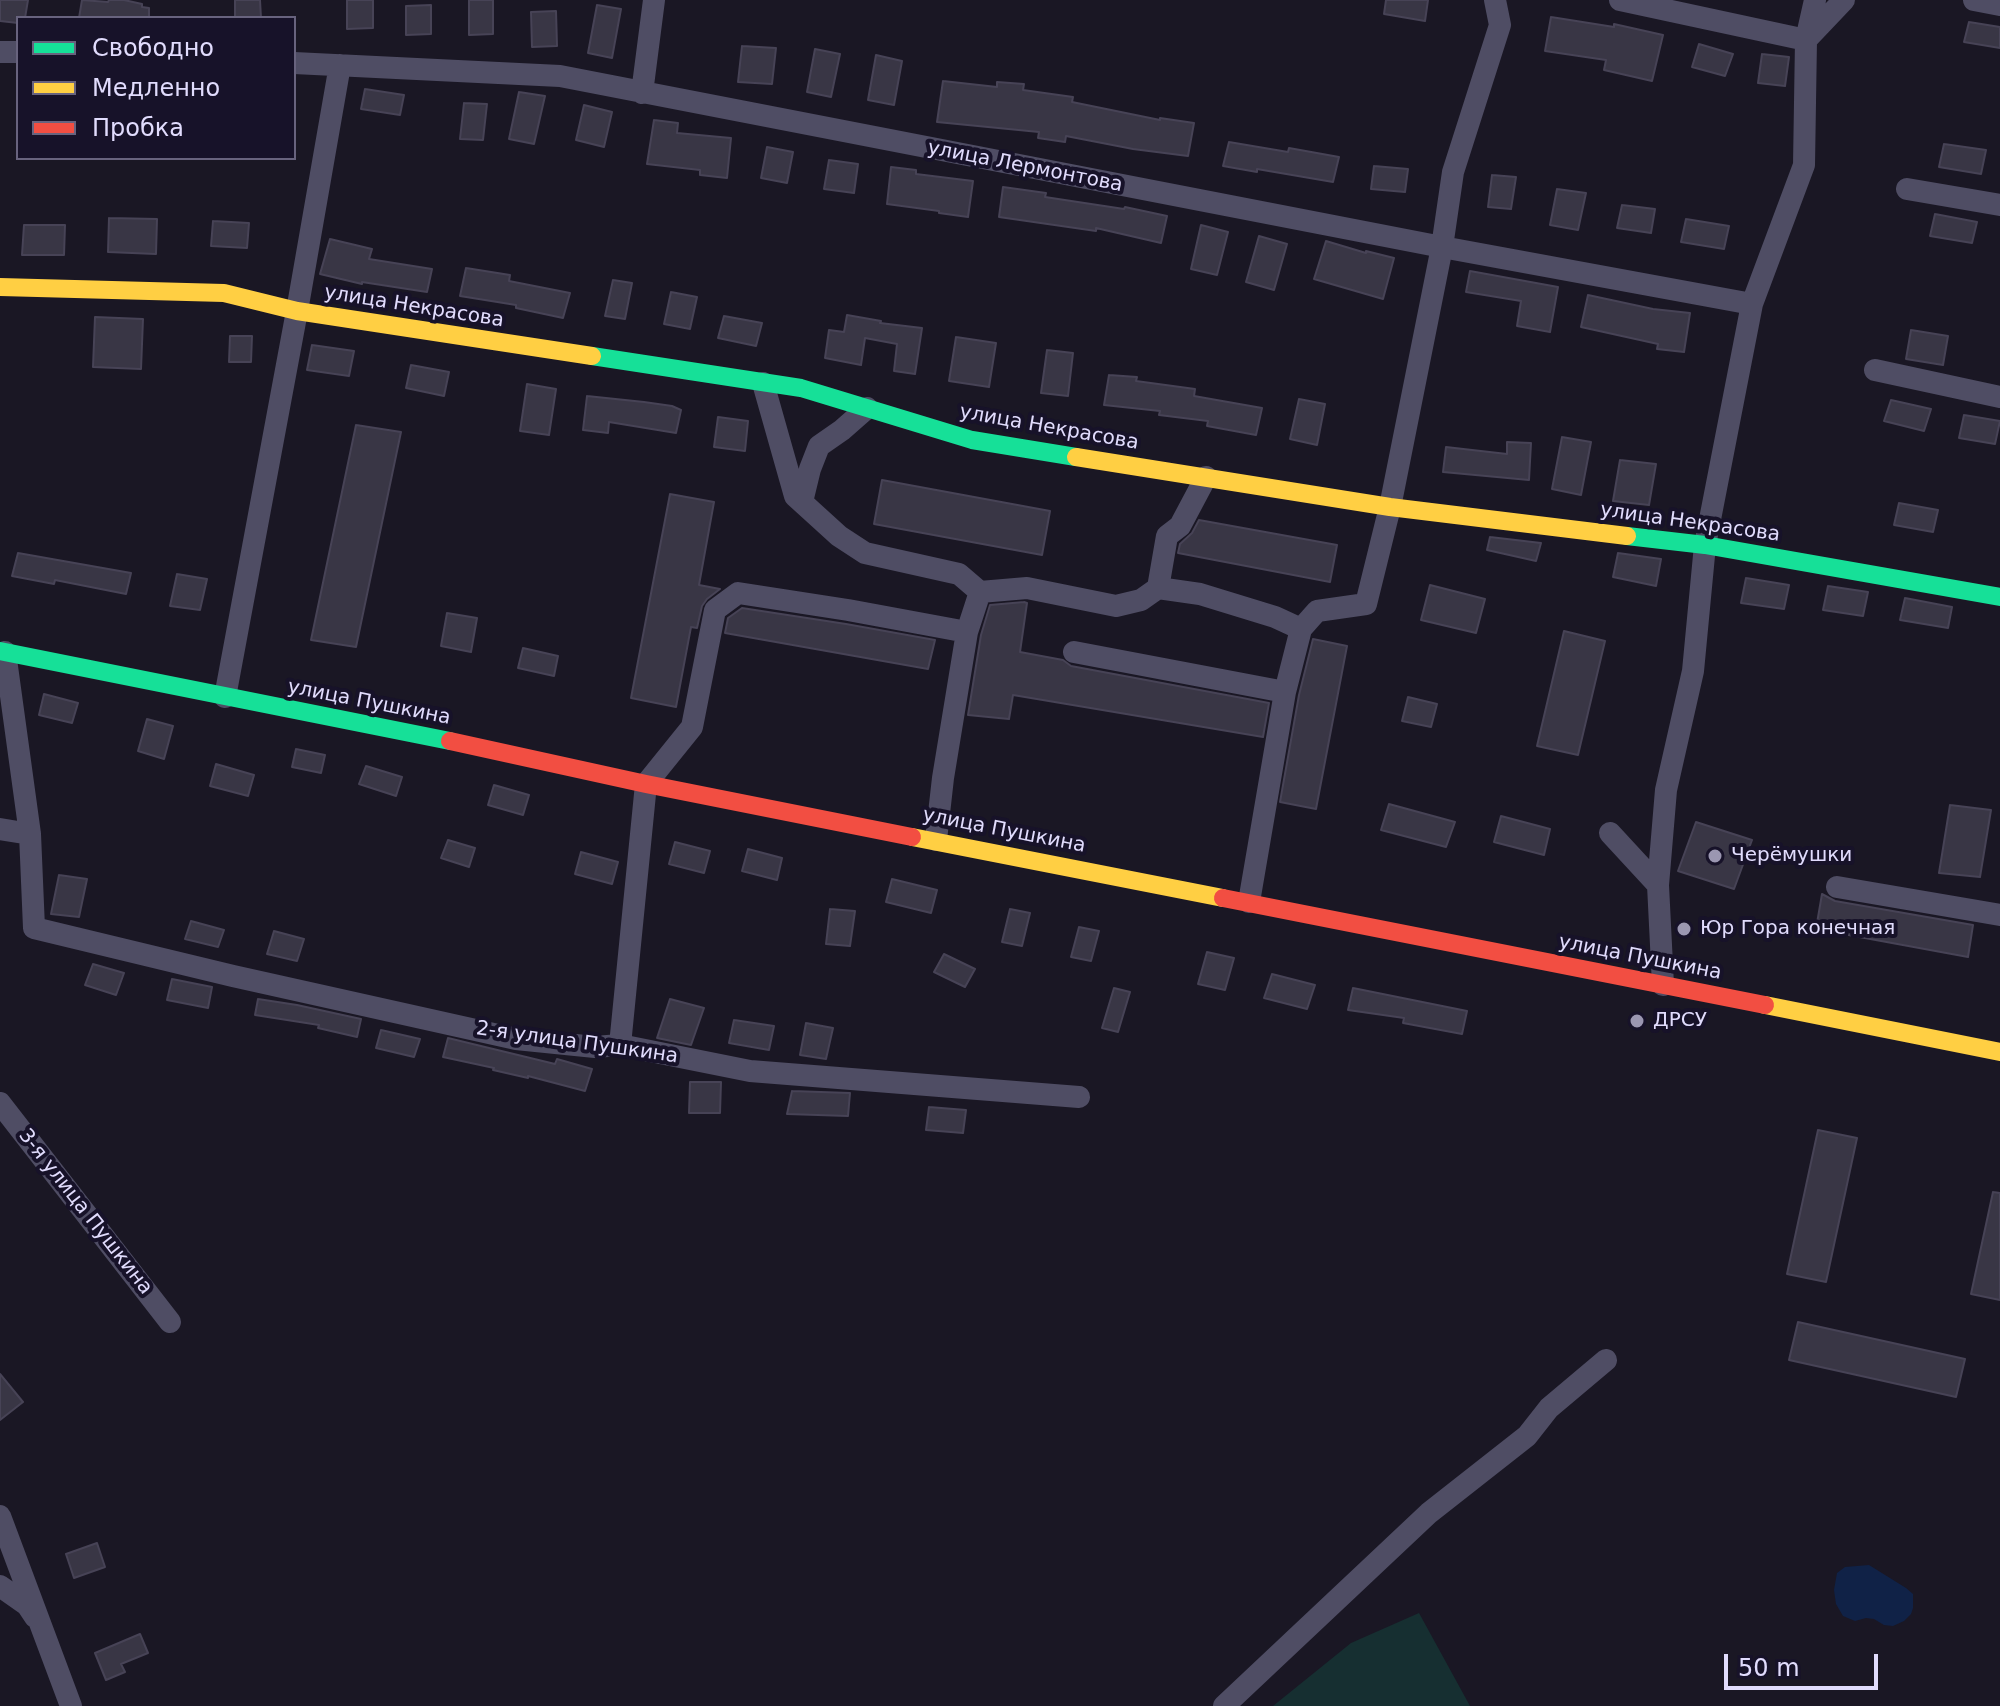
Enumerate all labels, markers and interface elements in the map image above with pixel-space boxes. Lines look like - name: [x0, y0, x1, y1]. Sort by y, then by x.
- legend: [16, 16, 296, 160]
- text: Свободно: [92, 34, 214, 62]
- text: Медленно: [92, 74, 220, 102]
- text: Пробка: [92, 114, 184, 142]
- street label: улица Лермонтова: [925, 136, 1125, 198]
- street label: улица Некрасова: [322, 281, 506, 333]
- street label: улица Некрасова: [958, 400, 1140, 456]
- street label: улица Некрасова: [1598, 498, 1782, 548]
- street label: улица Пушкина: [286, 675, 452, 731]
- street label: улица Пушкина: [921, 803, 1087, 859]
- place label: Черёмушки: [1731, 844, 1852, 868]
- marker: Черёмушки: [1706, 847, 1724, 865]
- place label: Юр Гора конечная: [1700, 917, 1895, 941]
- marker: Юр Гора конечная: [1675, 920, 1693, 938]
- street label: улица Пушкина: [1557, 930, 1723, 986]
- place label: ДРСУ: [1653, 1009, 1707, 1033]
- marker: ДРСУ: [1628, 1012, 1646, 1030]
- street label: 2-я улица Пушкина: [474, 1017, 680, 1069]
- street label: 3-я улица Пушкина: [13, 1124, 157, 1300]
- scale bar: [1728, 1638, 1882, 1688]
- text: 50 m: [1738, 1654, 1800, 1682]

